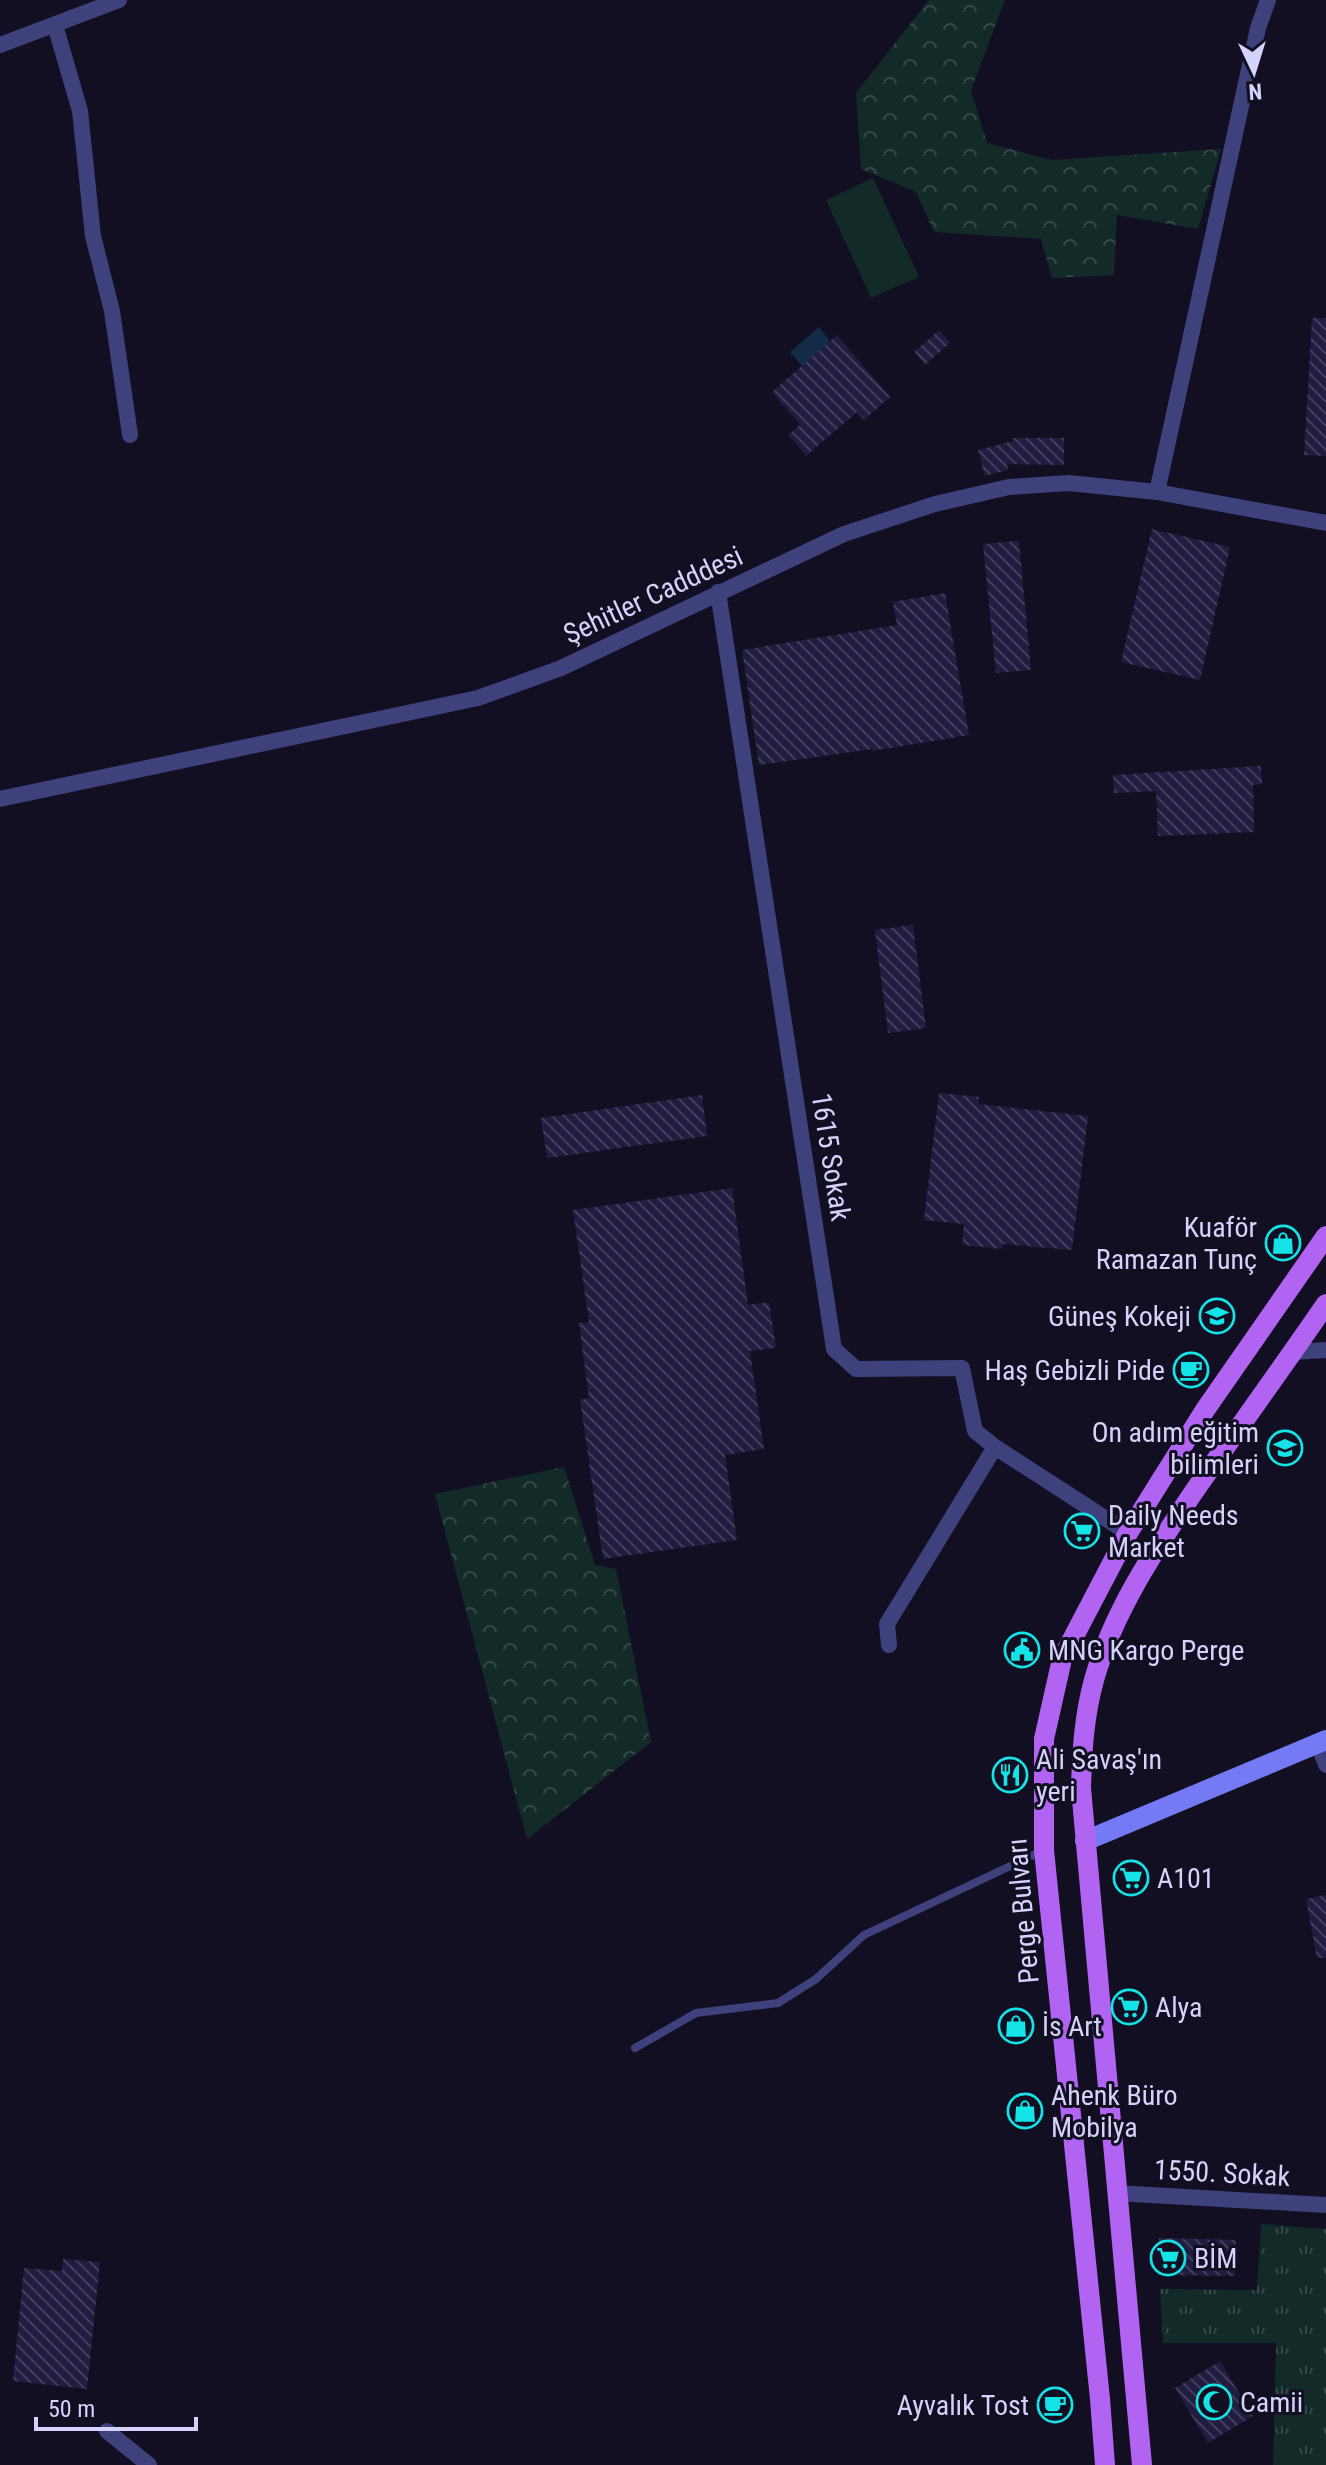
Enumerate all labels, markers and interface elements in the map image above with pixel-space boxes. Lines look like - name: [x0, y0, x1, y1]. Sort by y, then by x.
- north arrow: [1214, 32, 1294, 112]
- text: N: [1248, 79, 1263, 104]
- street label: Şehitler Cadddesi: [558, 539, 748, 651]
- street label: 1615 Sokak: [805, 1091, 857, 1224]
- place label: Kuaför Ramazan Tunç: [1096, 1211, 1257, 1276]
- shop icon: Kuaför Ramazan Tunç: [1264, 1224, 1302, 1262]
- school or university icon: Güneş Kokeji: [1198, 1297, 1236, 1335]
- place label: Güneş Kokeji: [1048, 1300, 1191, 1333]
- cafe icon: Haş Gebizli Pide: [1172, 1351, 1210, 1389]
- place label: Haş Gebizli Pide: [985, 1354, 1165, 1387]
- place label: On adım eğitim bilimleri: [1092, 1416, 1259, 1481]
- school or university icon: On adım eğitim bilimleri: [1266, 1429, 1304, 1467]
- place label: Daily Needs Market: [1108, 1499, 1239, 1564]
- supermarket icon: Daily Needs Market: [1063, 1512, 1101, 1550]
- public building icon: MNG Kargo Perge: [1003, 1631, 1041, 1669]
- place label: MNG Kargo Perge: [1048, 1634, 1244, 1667]
- place label: Ali Savaş'ın yeri: [1036, 1743, 1162, 1808]
- restaurant icon: Ali Savaş'ın yeri: [991, 1756, 1029, 1794]
- street label: Perge Bulvarı: [1000, 1837, 1046, 1985]
- supermarket icon: A101: [1112, 1859, 1150, 1897]
- place label: A101: [1157, 1862, 1215, 1895]
- supermarket icon: Alya: [1110, 1988, 1148, 2026]
- place label: Alya: [1155, 1991, 1202, 2024]
- shop icon: İs Art: [997, 2007, 1035, 2045]
- place label: İs Art: [1042, 2010, 1102, 2043]
- place label: Ahenk Büro Mobilya: [1051, 2079, 1178, 2144]
- shop icon: Ahenk Büro Mobilya: [1006, 2092, 1044, 2130]
- street label: 1550. Sokak: [1153, 2153, 1291, 2193]
- supermarket icon: BİM: [1149, 2239, 1187, 2277]
- place label: BİM: [1194, 2242, 1237, 2275]
- scale bar: [36, 2381, 196, 2431]
- mosque icon: Camii: [1195, 2383, 1233, 2421]
- cafe icon: Ayvalık Tost: [1036, 2386, 1074, 2424]
- place label: Camii: [1240, 2386, 1303, 2419]
- place label: Ayvalık Tost: [897, 2389, 1029, 2422]
- text: 50 m: [48, 2395, 95, 2423]

